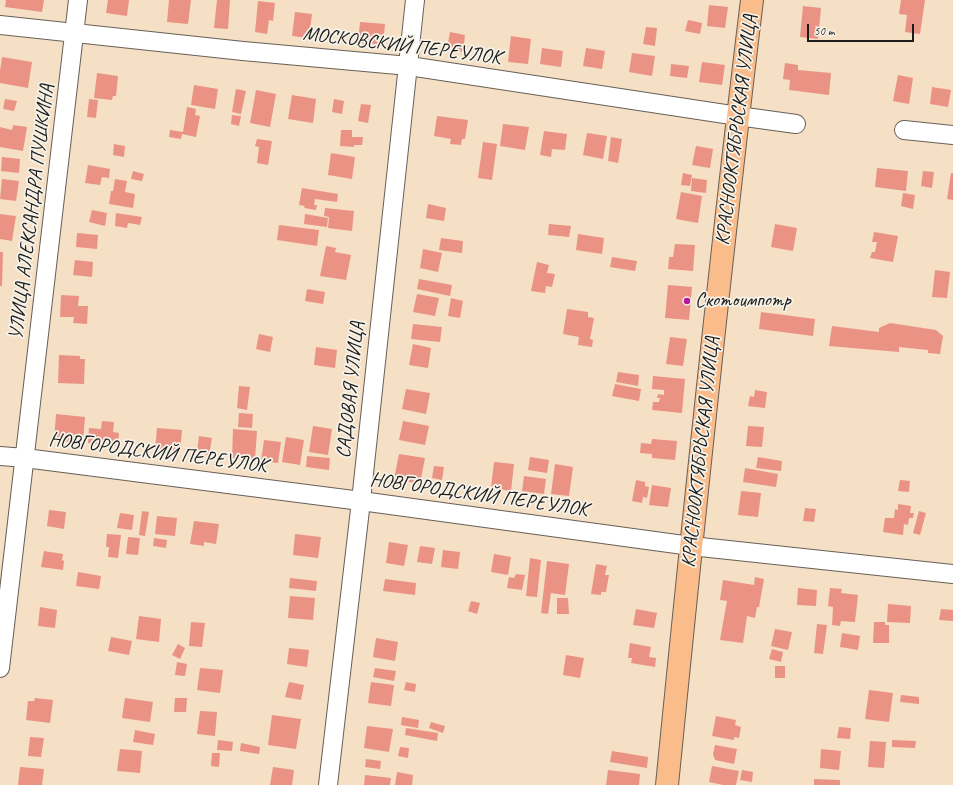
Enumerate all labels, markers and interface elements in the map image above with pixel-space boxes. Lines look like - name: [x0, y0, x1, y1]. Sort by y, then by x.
- street label: КРАСНООКТЯБРЬСКАЯ УЛИЦА: [711, 13, 763, 247]
- scale bar: [809, 16, 916, 42]
- street label: МОСКОВСКИЙ ПЕРЕУЛОК: [302, 22, 502, 70]
- text: 50 m: [814, 23, 834, 39]
- street label: УЛИЦА АЛЕКСАНДРА ПУШКИНА: [4, 83, 60, 341]
- place label: Скотоимпотр: [695, 289, 791, 313]
- marker: Скотоимпотр: [682, 296, 692, 306]
- street label: САДОВАЯ УЛИЦА: [332, 320, 370, 460]
- street label: КРАСНООКТЯБРЬСКАЯ УЛИЦА: [677, 335, 725, 569]
- street label: НОВГОРОДСКИЙ ПЕРЕУЛОК: [47, 428, 269, 478]
- street label: НОВГОРОДСКИЙ ПЕРЕУЛОК: [369, 468, 589, 522]

